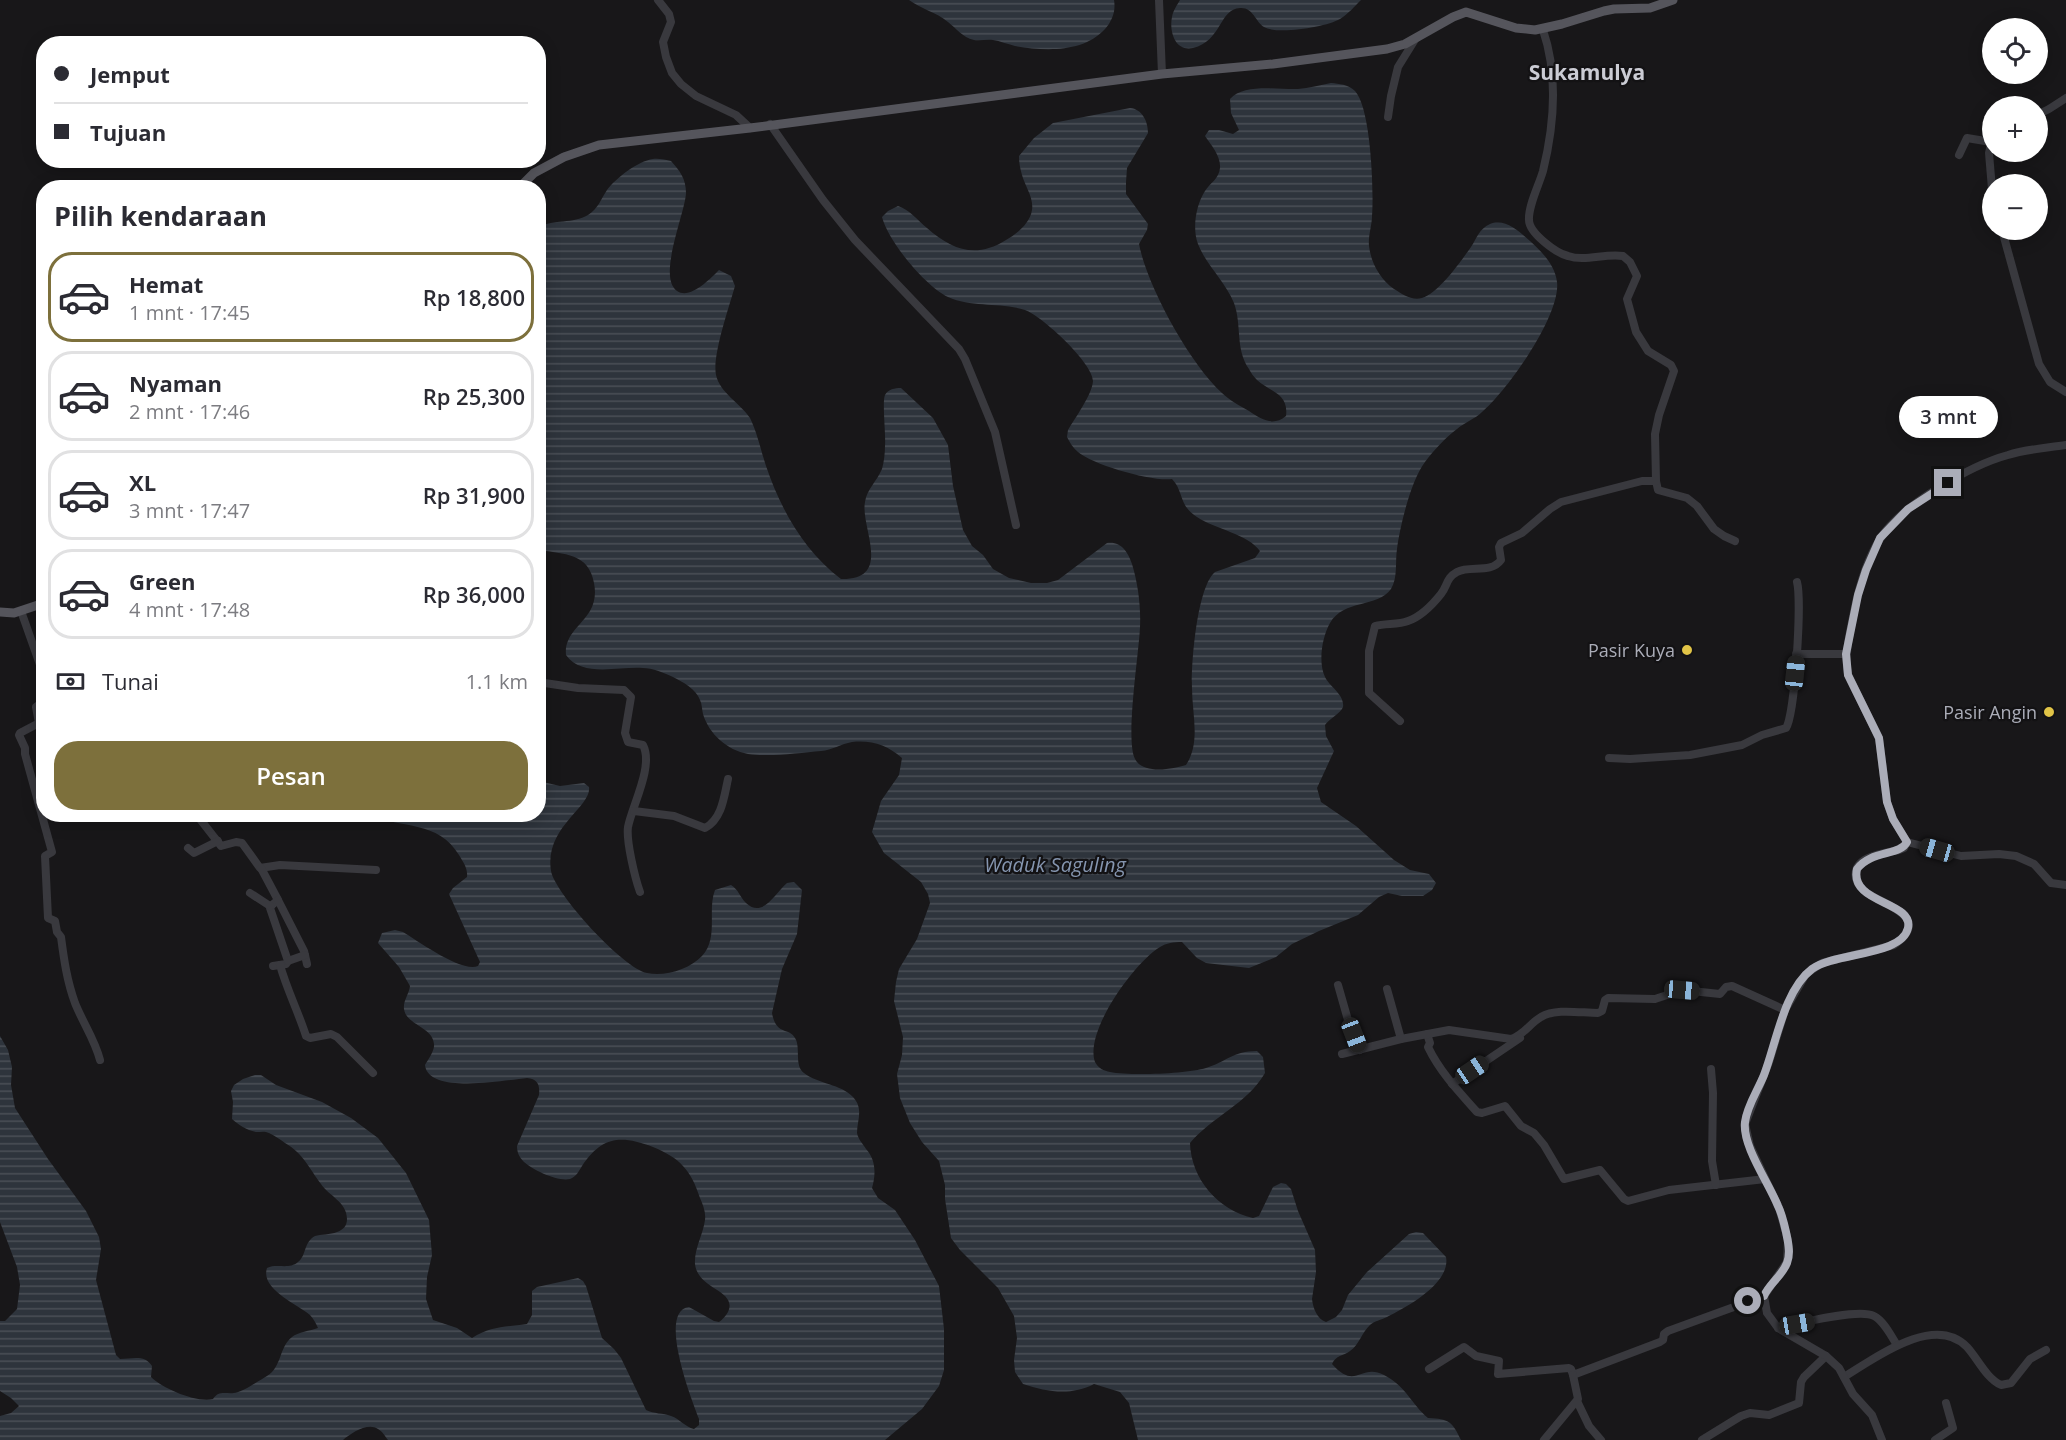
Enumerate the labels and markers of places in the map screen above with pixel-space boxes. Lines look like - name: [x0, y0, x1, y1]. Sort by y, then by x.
- place label: Pasir Kuya: [1588, 638, 1675, 662]
- marker: Pasir Kuya: [1680, 643, 1694, 657]
- place label: Pasir Angin: [1943, 700, 2037, 724]
- marker: Pasir Angin: [2042, 705, 2056, 719]

